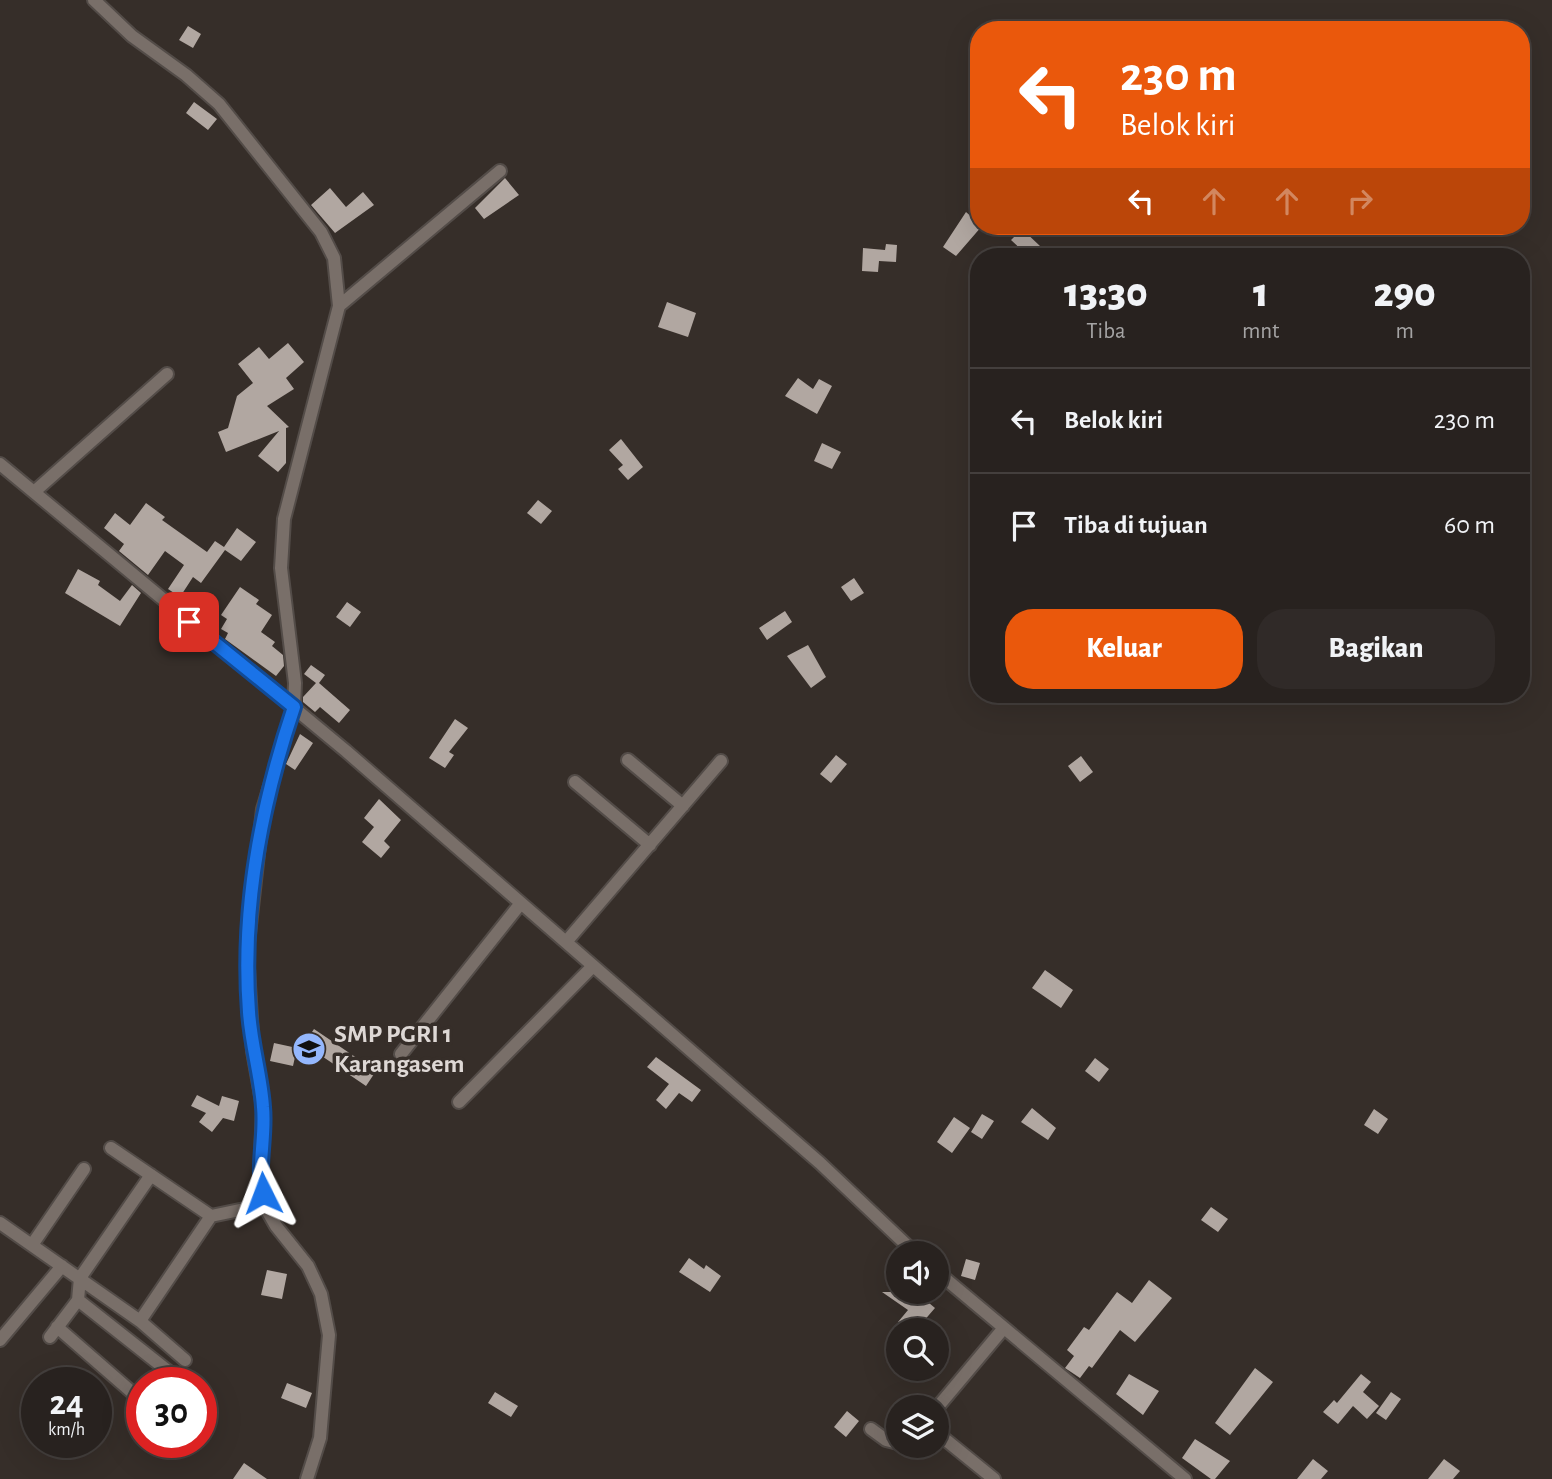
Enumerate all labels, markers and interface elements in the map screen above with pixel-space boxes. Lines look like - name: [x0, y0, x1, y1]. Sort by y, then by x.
- icon: left: [1005, 49, 1096, 140]
- text: 230 m: [1120, 51, 1237, 100]
- text: Belok kiri: [1120, 109, 1236, 141]
- icon: left: [1122, 182, 1160, 220]
- icon: ahead: [1195, 182, 1233, 220]
- icon: ahead: [1268, 182, 1306, 220]
- icon: right: [1341, 182, 1379, 220]
- text: 13:30: [1064, 272, 1148, 314]
- text: 1: [1253, 272, 1268, 314]
- text: 290: [1373, 272, 1436, 314]
- text: Tiba: [1086, 320, 1126, 343]
- text: mnt: [1242, 320, 1279, 343]
- text: m: [1395, 320, 1414, 343]
- icon: left: [1005, 402, 1043, 440]
- text: Belok kiri: [1064, 407, 1163, 433]
- text: 230 m: [1434, 407, 1495, 433]
- icon: arrive: [1005, 507, 1043, 545]
- text: Tiba di tujuan: [1064, 512, 1208, 538]
- text: 60 m: [1444, 512, 1495, 538]
- pin: [159, 592, 219, 652]
- icon: arrive: [170, 603, 208, 641]
- button: Keluar: [1005, 609, 1243, 689]
- button: Bagikan: [1257, 609, 1495, 689]
- place label: SMP PGRI 1 Karangasem: [334, 1021, 465, 1077]
- school or university icon: SMP PGRI 1 Karangasem: [290, 1030, 328, 1068]
- position arrow: [226, 1156, 300, 1230]
- map controls: [886, 1241, 949, 1458]
- button: sound: [886, 1241, 949, 1304]
- button: search: [886, 1318, 949, 1381]
- speed limit sign: 30: [126, 1367, 217, 1458]
- text: 24: [49, 1386, 84, 1421]
- button: layers: [886, 1395, 949, 1458]
- text: km/h: [48, 1421, 85, 1439]

